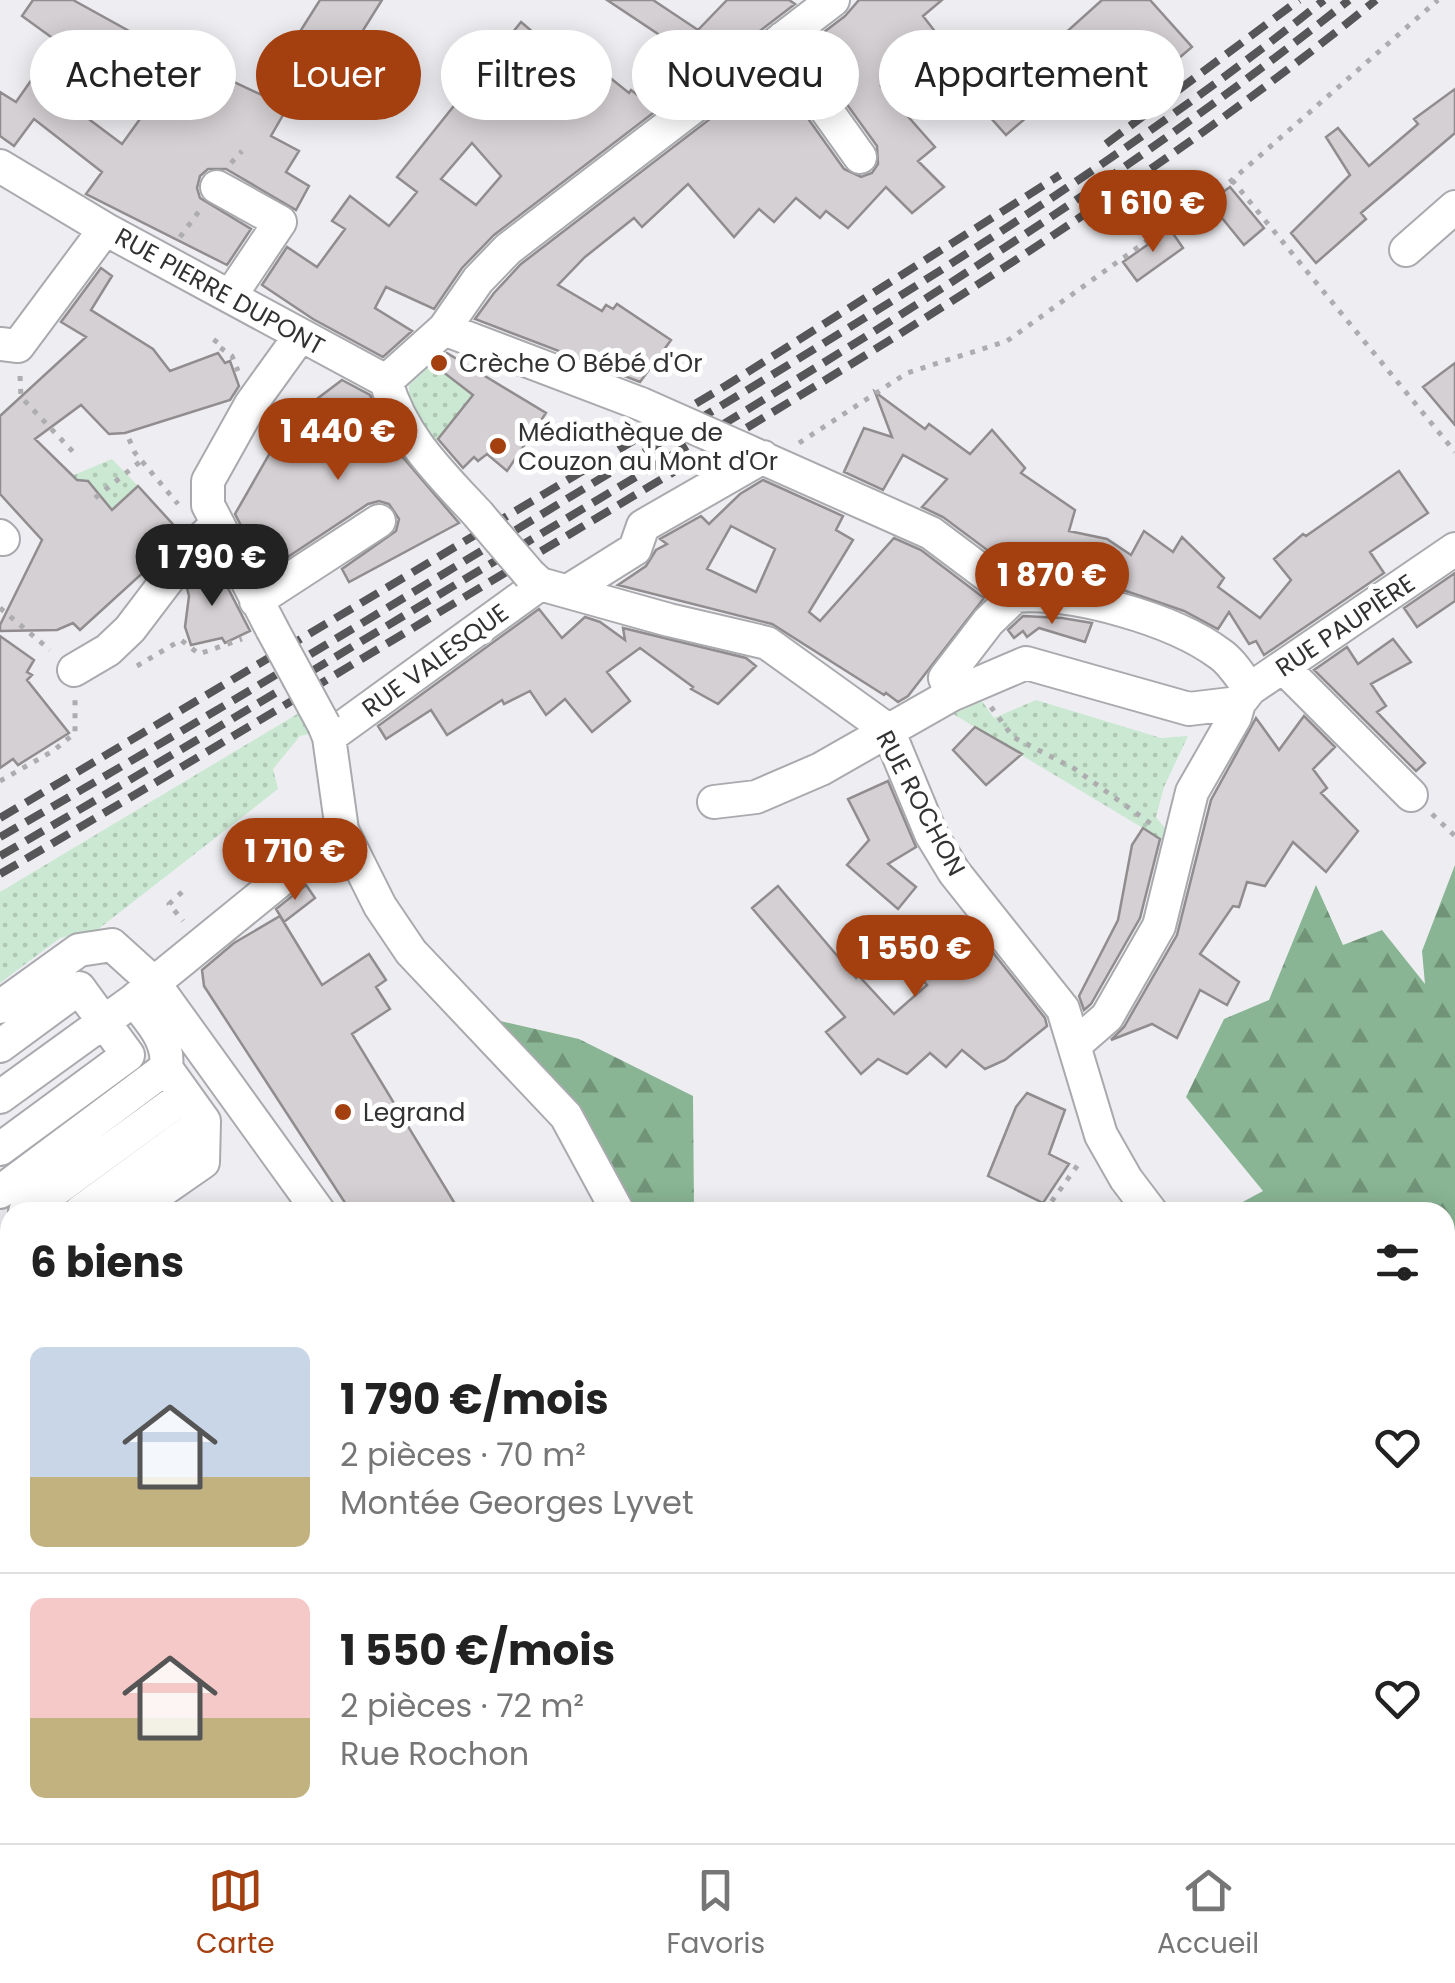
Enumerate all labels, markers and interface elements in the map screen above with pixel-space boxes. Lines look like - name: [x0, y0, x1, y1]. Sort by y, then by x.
- chip: Acheter: [30, 30, 236, 120]
- chip: Louer: [256, 30, 421, 120]
- chip: Filtres: [441, 30, 612, 120]
- chip: Nouveau: [632, 30, 859, 120]
- chip: Appartement: [879, 30, 1184, 120]
- pin: 1 610 €: [1061, 170, 1245, 255]
- text: 1 610 €: [1101, 180, 1205, 225]
- street label: RUE PIERRE DUPONT: [109, 219, 331, 364]
- place label: Crèche O Bébé d'Or: [459, 346, 703, 381]
- marker: Crèche O Bébé d'Or: [428, 352, 450, 374]
- pin: 1 440 €: [246, 398, 430, 483]
- text: 1 440 €: [280, 408, 396, 453]
- place label: Médiathèque de Couzon au Mont d'Or: [518, 415, 778, 479]
- marker: Médiathèque de Couzon au Mont d'Or: [487, 435, 509, 457]
- pin: 1 790 €: [120, 524, 304, 609]
- text: 1 790 €: [158, 534, 266, 579]
- pin: 1 870 €: [960, 542, 1144, 627]
- text: 1 870 €: [997, 552, 1107, 597]
- street label: RUE PAUPIÈRE: [1269, 566, 1422, 685]
- street label: RUE VALESQUE: [355, 595, 516, 725]
- street label: RUE ROCHON: [867, 724, 974, 882]
- pin: 1 710 €: [203, 818, 387, 903]
- text: 1 710 €: [244, 828, 346, 873]
- pin: 1 550 €: [823, 915, 1007, 1000]
- text: 1 550 €: [858, 925, 972, 970]
- place label: Legrand: [363, 1095, 465, 1130]
- marker: Legrand: [332, 1101, 354, 1123]
- text: 6 biens: [30, 1233, 184, 1292]
- icon: filters: [1370, 1235, 1425, 1290]
- text: 1 790 €/mois: [340, 1370, 609, 1429]
- icon: home: [110, 1387, 230, 1507]
- icon: heart: [1370, 1420, 1425, 1475]
- text: 2 pièces · 70 m²: [340, 1432, 586, 1477]
- text: Montée Georges Lyvet: [340, 1480, 694, 1525]
- text: 1 550 €/mois: [340, 1621, 615, 1680]
- icon: home: [110, 1638, 230, 1758]
- icon: heart: [1370, 1671, 1425, 1726]
- text: 2 pièces · 72 m²: [340, 1683, 584, 1728]
- text: Rue Rochon: [340, 1731, 529, 1776]
- tab: Carte: [196, 1863, 275, 1965]
- tab: Favoris: [667, 1863, 765, 1965]
- tab: Accueil: [1157, 1863, 1259, 1965]

